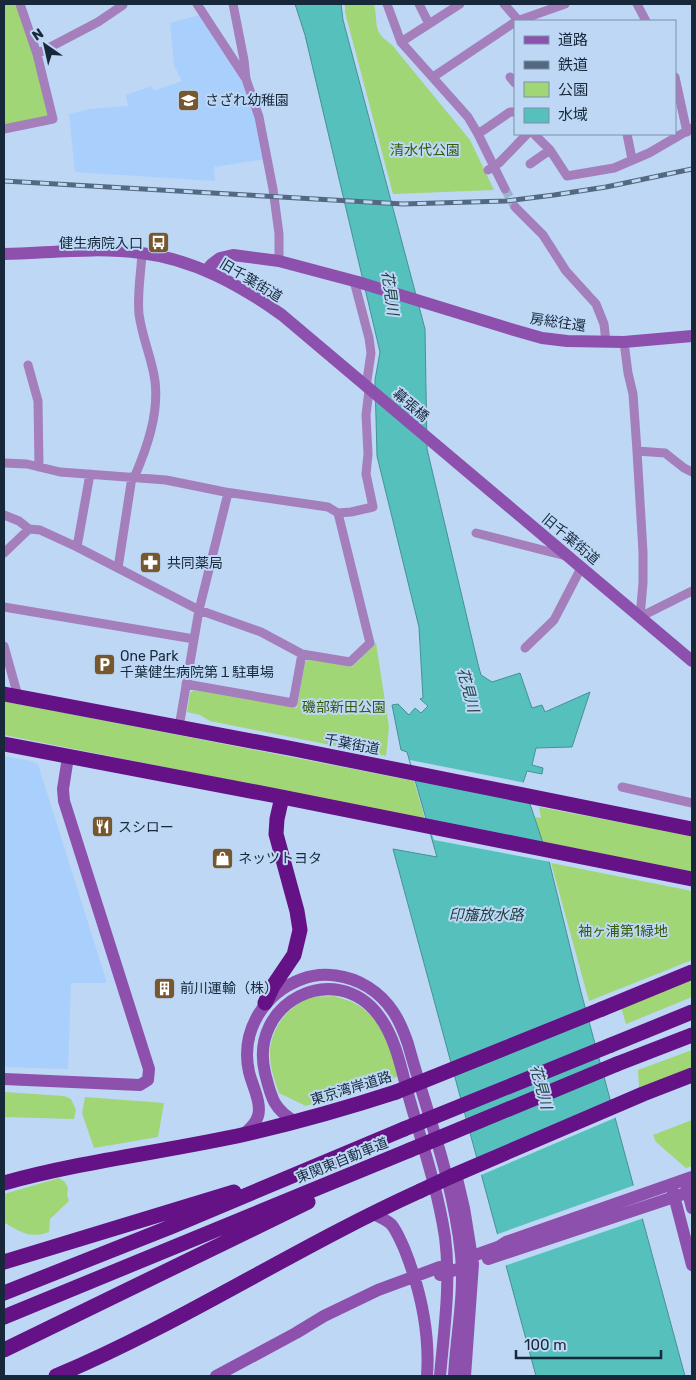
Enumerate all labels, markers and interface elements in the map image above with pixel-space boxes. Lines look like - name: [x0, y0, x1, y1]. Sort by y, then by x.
- north arrow: [20, 20, 70, 70]
- legend: [514, 20, 676, 135]
- text: N: [29, 25, 47, 45]
- text: 道路: [558, 31, 588, 49]
- text: 鉄道: [558, 56, 588, 74]
- text: 公園: [558, 81, 588, 99]
- school or university icon: さざれ幼稚園: [177, 88, 201, 112]
- place label: さざれ幼稚園: [205, 92, 289, 109]
- text: 水域: [558, 106, 588, 124]
- park label: 清水代公園: [390, 142, 460, 159]
- bus stop icon: 健生病院入口: [147, 231, 171, 255]
- place label: 健生病院入口: [59, 235, 143, 252]
- street label: 旧千葉街道: [216, 255, 285, 306]
- water label: 花見川: [378, 269, 402, 319]
- street label: 房総往還: [529, 310, 587, 335]
- street label: 幕張橋: [389, 385, 432, 426]
- street label: 旧千葉街道: [538, 510, 603, 568]
- pharmacy icon: 共同薬局: [139, 551, 163, 575]
- place label: 共同薬局: [167, 555, 223, 572]
- place label: One Park 千葉健生病院第１駐車場: [120, 648, 274, 681]
- parking icon: One Park 千葉健生病院第１駐車場: [92, 652, 116, 676]
- water label: 花見川: [453, 666, 483, 716]
- park label: 磯部新田公園: [302, 699, 386, 716]
- street label: 千葉街道: [323, 731, 381, 758]
- restaurant icon: スシロー: [90, 815, 114, 839]
- place label: スシロー: [118, 819, 174, 836]
- shop icon: ネッツトヨタ: [210, 846, 234, 870]
- place label: ネッツトヨタ: [238, 850, 322, 867]
- water label: 印旛放水路: [448, 906, 525, 924]
- park label: 袖ヶ浦第1緑地: [578, 923, 668, 940]
- building icon: 前川運輸（株）: [152, 976, 176, 1000]
- place label: 前川運輸（株）: [180, 980, 278, 997]
- water label: 花見川: [526, 1063, 556, 1113]
- street label: 東京湾岸道路: [308, 1068, 394, 1109]
- street label: 東関東自動車道: [294, 1134, 391, 1187]
- scale bar: [516, 1328, 661, 1360]
- text: 100 m: [524, 1336, 566, 1354]

